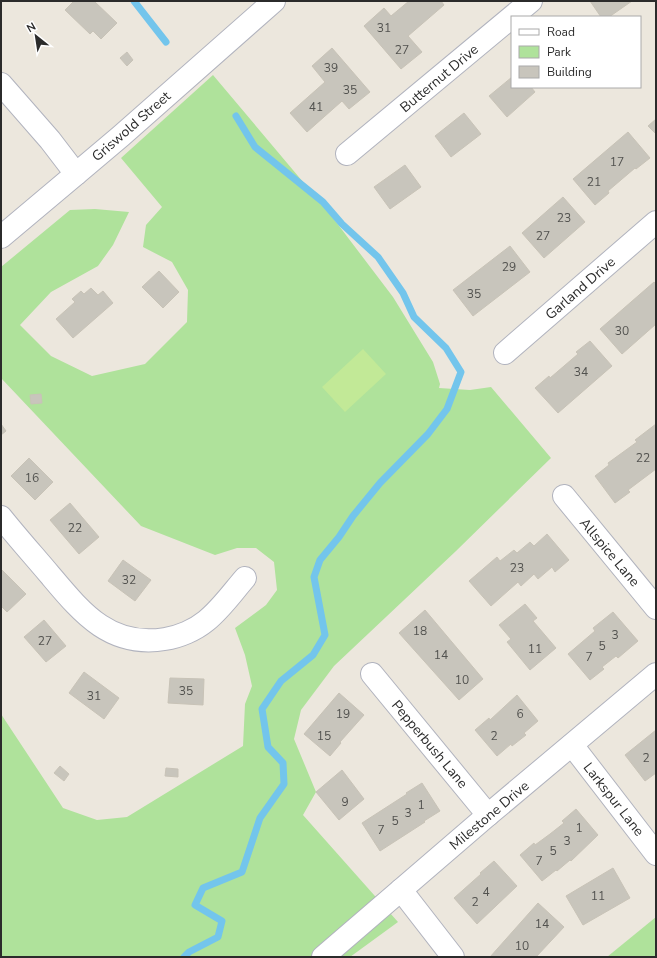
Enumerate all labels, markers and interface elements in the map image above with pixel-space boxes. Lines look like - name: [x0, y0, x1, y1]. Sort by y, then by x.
- north arrow: [16, 16, 56, 56]
- legend: [511, 16, 641, 88]
- text: N: [24, 19, 39, 36]
- house number: 31: [377, 20, 391, 36]
- text: Road: [547, 24, 575, 40]
- street label: Butternut Drive: [396, 40, 483, 117]
- house number: 27: [395, 42, 409, 58]
- text: Park: [547, 44, 572, 60]
- house number: 39: [324, 60, 338, 76]
- text: Building: [547, 64, 592, 80]
- house number: 35: [343, 82, 357, 98]
- street label: Griswold Street: [88, 87, 175, 166]
- house number: 41: [309, 99, 323, 115]
- house number: 17: [610, 154, 624, 170]
- house number: 21: [587, 174, 601, 190]
- house number: 23: [557, 210, 571, 226]
- house number: 27: [536, 228, 550, 244]
- street label: Garland Drive: [541, 253, 619, 324]
- house number: 29: [502, 259, 516, 275]
- house number: 35: [467, 286, 481, 302]
- house number: 30: [615, 323, 629, 339]
- house number: 34: [574, 364, 588, 380]
- house number: 22: [636, 450, 650, 466]
- house number: 16: [25, 470, 39, 486]
- street label: Allspice Lane: [575, 514, 644, 591]
- house number: 22: [68, 520, 82, 536]
- house number: 23: [510, 560, 524, 576]
- house number: 32: [122, 572, 136, 588]
- house number: 18: [413, 623, 427, 639]
- house number: 3: [611, 627, 619, 643]
- house number: 27: [38, 633, 52, 649]
- house number: 5: [598, 638, 606, 654]
- house number: 11: [528, 641, 542, 657]
- house number: 14: [434, 647, 448, 663]
- house number: 7: [585, 649, 593, 665]
- house number: 10: [455, 672, 469, 688]
- house number: 35: [179, 683, 193, 699]
- house number: 31: [87, 688, 101, 704]
- street label: Pepperbush Lane: [387, 696, 472, 792]
- house number: 19: [336, 706, 350, 722]
- house number: 6: [516, 706, 524, 722]
- house number: 15: [317, 728, 331, 744]
- house number: 2: [490, 728, 498, 744]
- house number: 2: [642, 750, 650, 766]
- street label: Larkspur Lane: [579, 759, 648, 840]
- street label: Milestone Drive: [446, 777, 533, 854]
- house number: 9: [341, 794, 349, 810]
- house number: 1: [417, 797, 425, 813]
- house number: 3: [404, 805, 412, 821]
- house number: 5: [391, 813, 399, 829]
- house number: 1: [575, 820, 583, 836]
- house number: 7: [377, 822, 385, 838]
- house number: 3: [563, 833, 571, 849]
- house number: 5: [549, 843, 557, 859]
- house number: 7: [535, 853, 543, 869]
- house number: 4: [482, 884, 490, 900]
- house number: 11: [591, 888, 605, 904]
- house number: 2: [471, 894, 479, 910]
- house number: 14: [535, 916, 549, 932]
- house number: 10: [515, 938, 529, 954]

